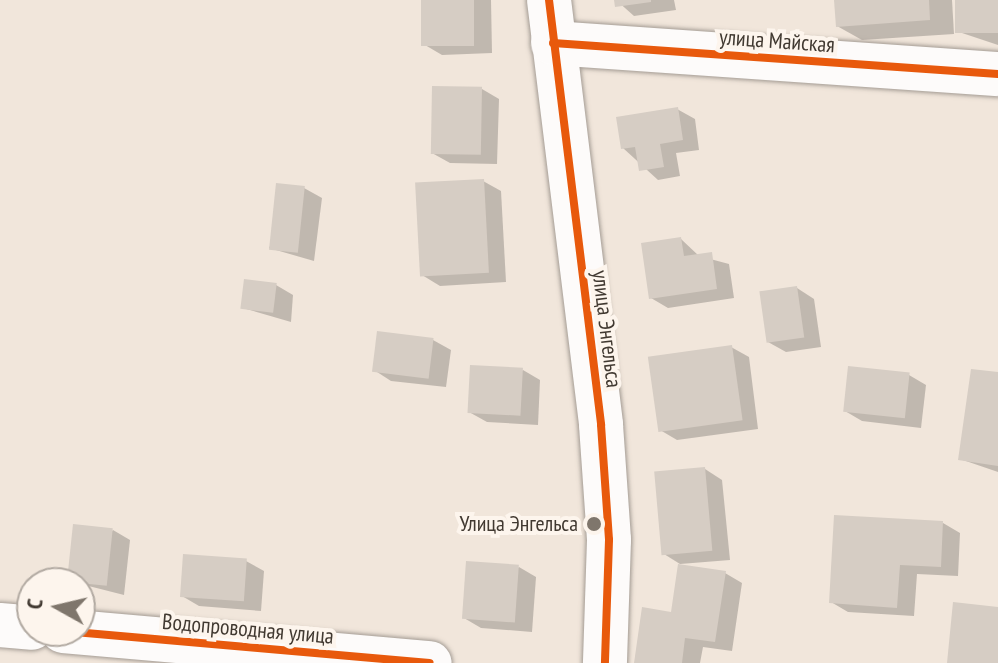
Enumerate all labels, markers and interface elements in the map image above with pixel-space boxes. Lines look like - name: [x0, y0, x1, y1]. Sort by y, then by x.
- street label: улица Майская: [718, 24, 836, 58]
- street label: улица Энгельса: [587, 269, 627, 389]
- place label: Улица Энгельса: [459, 511, 578, 537]
- marker: Улица Энгельса: [585, 515, 603, 533]
- north arrow: [16, 567, 96, 647]
- text: С: [20, 597, 49, 611]
- street label: Водопроводная улица: [161, 608, 335, 650]

